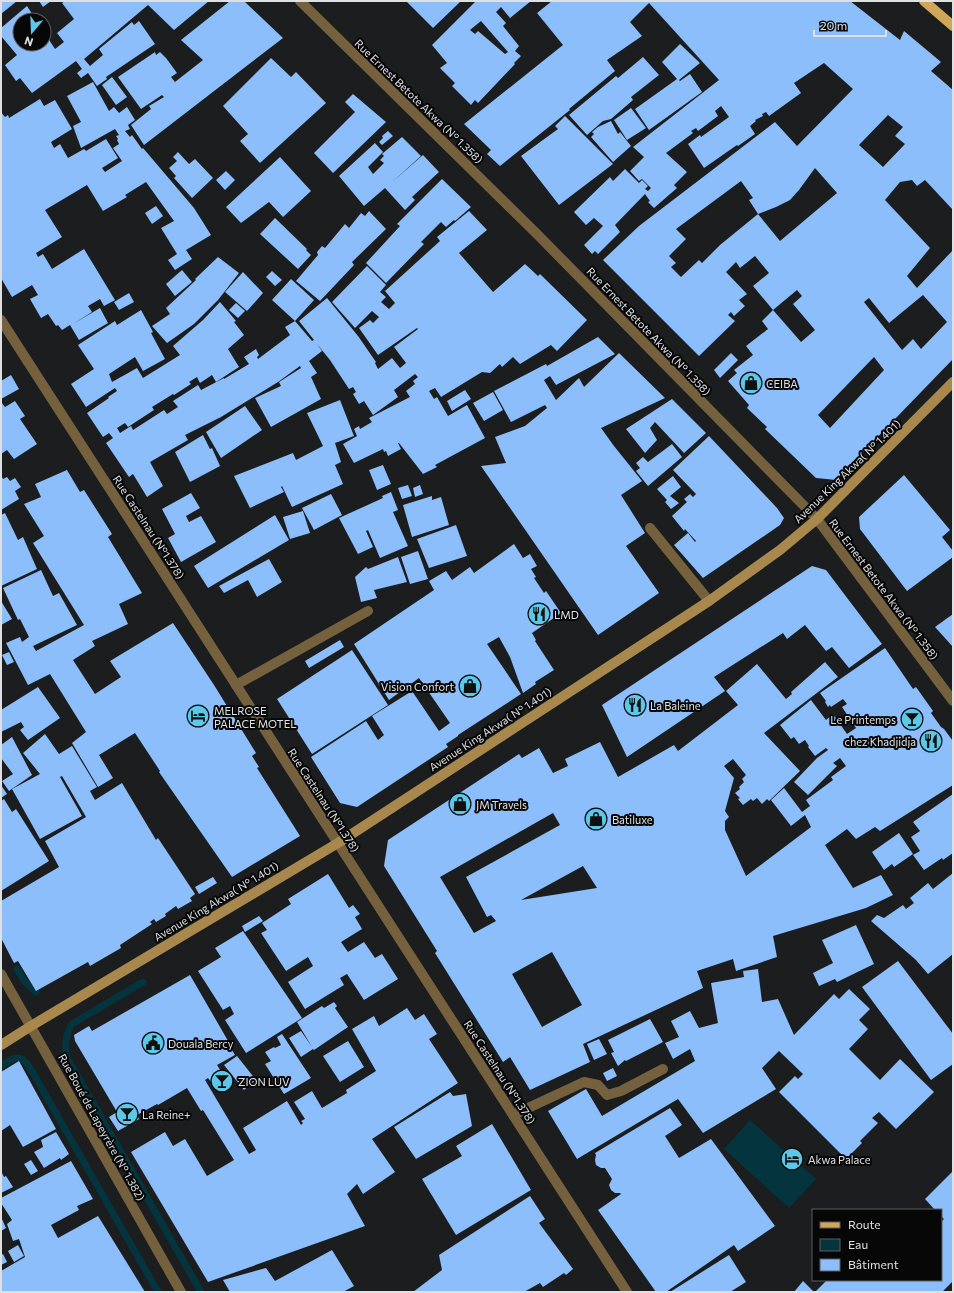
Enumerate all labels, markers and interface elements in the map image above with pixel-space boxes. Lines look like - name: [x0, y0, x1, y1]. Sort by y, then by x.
- north arrow: [12, 12, 52, 52]
- scale bar: [814, 12, 886, 38]
- text: 20 m: [820, 18, 847, 32]
- text: N: [23, 34, 35, 49]
- street label: Rue Ernest Betote Akwa (N° 1.358): [352, 36, 486, 166]
- street label: Rue Ernest Betote Akwa (N° 1.358): [584, 264, 714, 398]
- shop icon: CEIBA: [738, 370, 764, 396]
- place label: CEIBA: [766, 377, 798, 390]
- street label: Avenue King Akwa( N° 1.401): [791, 417, 903, 525]
- street label: Rue Castelnau (N°1.378): [111, 473, 187, 581]
- street label: Rue Ernest Betote Akwa (N° 1.358): [827, 516, 941, 662]
- restaurant icon: LMD: [526, 601, 552, 627]
- place label: LMD: [554, 608, 579, 621]
- shop icon: Vision Confort: [457, 673, 483, 699]
- place label: Vision Confort: [381, 680, 454, 693]
- street label: Avenue King Akwa( N° 1.401): [426, 685, 554, 773]
- restaurant icon: La Baleine: [622, 692, 648, 718]
- place label: La Baleine: [650, 699, 701, 712]
- hotel icon: MELROSE PALACE MOTEL: [185, 703, 211, 729]
- place label: MELROSE PALACE MOTEL: [214, 704, 296, 730]
- bar icon: Le Printemps: [899, 706, 925, 732]
- place label: Le Printemps: [830, 713, 896, 726]
- restaurant icon: chez Khadjidja: [918, 728, 944, 754]
- place label: chez Khadjidja: [845, 735, 916, 748]
- street label: Rue Castelnau (N°1.378): [286, 746, 362, 854]
- shop icon: JM Travels: [447, 791, 473, 817]
- place label: JM Travels: [476, 798, 527, 812]
- shop icon: Batiluxe: [583, 806, 609, 832]
- place label: Batiluxe: [612, 813, 653, 826]
- street label: Avenue King Akwa( N° 1.401): [151, 859, 281, 943]
- street label: Rue Castelnau (N°1.378): [462, 1018, 538, 1126]
- public building icon: Douala Bercy: [140, 1030, 166, 1056]
- place label: Douala Bercy: [168, 1037, 234, 1050]
- street label: Rue Boué de Lapeyrère (N° 1.382): [56, 1051, 148, 1203]
- bar icon: ZION LUV: [209, 1068, 235, 1094]
- place label: ZION LUV: [238, 1075, 290, 1088]
- bar icon: La Reine+: [114, 1101, 140, 1127]
- place label: La Reine+: [142, 1108, 190, 1121]
- hotel icon: Akwa Palace: [779, 1146, 805, 1172]
- place label: Akwa Palace: [808, 1153, 871, 1166]
- legend: [812, 1209, 942, 1281]
- text: Route: [848, 1217, 881, 1231]
- text: Eau: [848, 1237, 868, 1251]
- text: Bâtiment: [848, 1257, 899, 1271]

